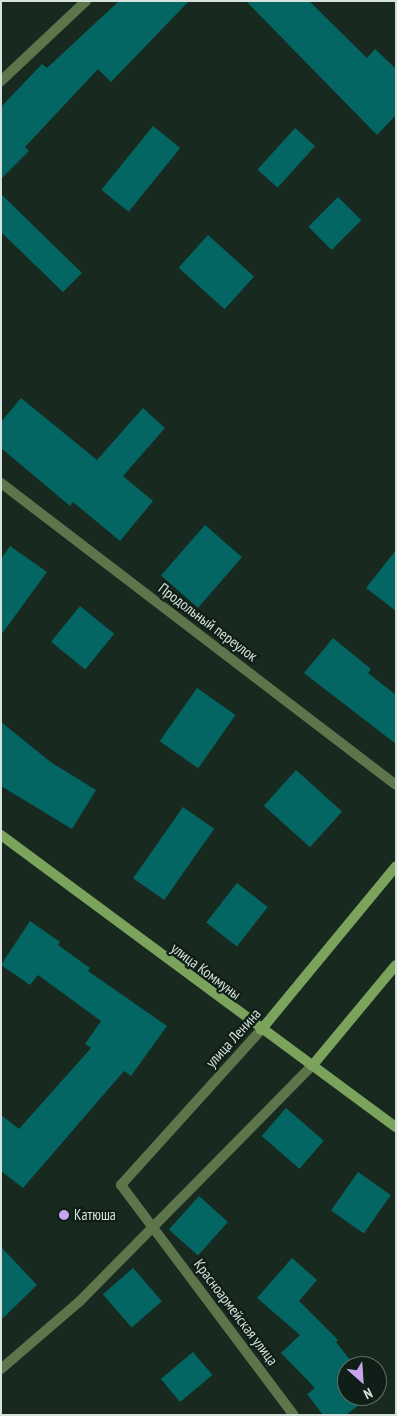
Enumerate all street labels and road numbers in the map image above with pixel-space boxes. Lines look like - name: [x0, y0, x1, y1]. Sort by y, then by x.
- street label: Продольный переулок: [155, 579, 261, 665]
- street label: улица Коммуны: [167, 939, 245, 1003]
- street label: улица Ленина: [202, 1005, 264, 1071]
- street label: Красноармейская улица: [190, 1255, 282, 1369]

